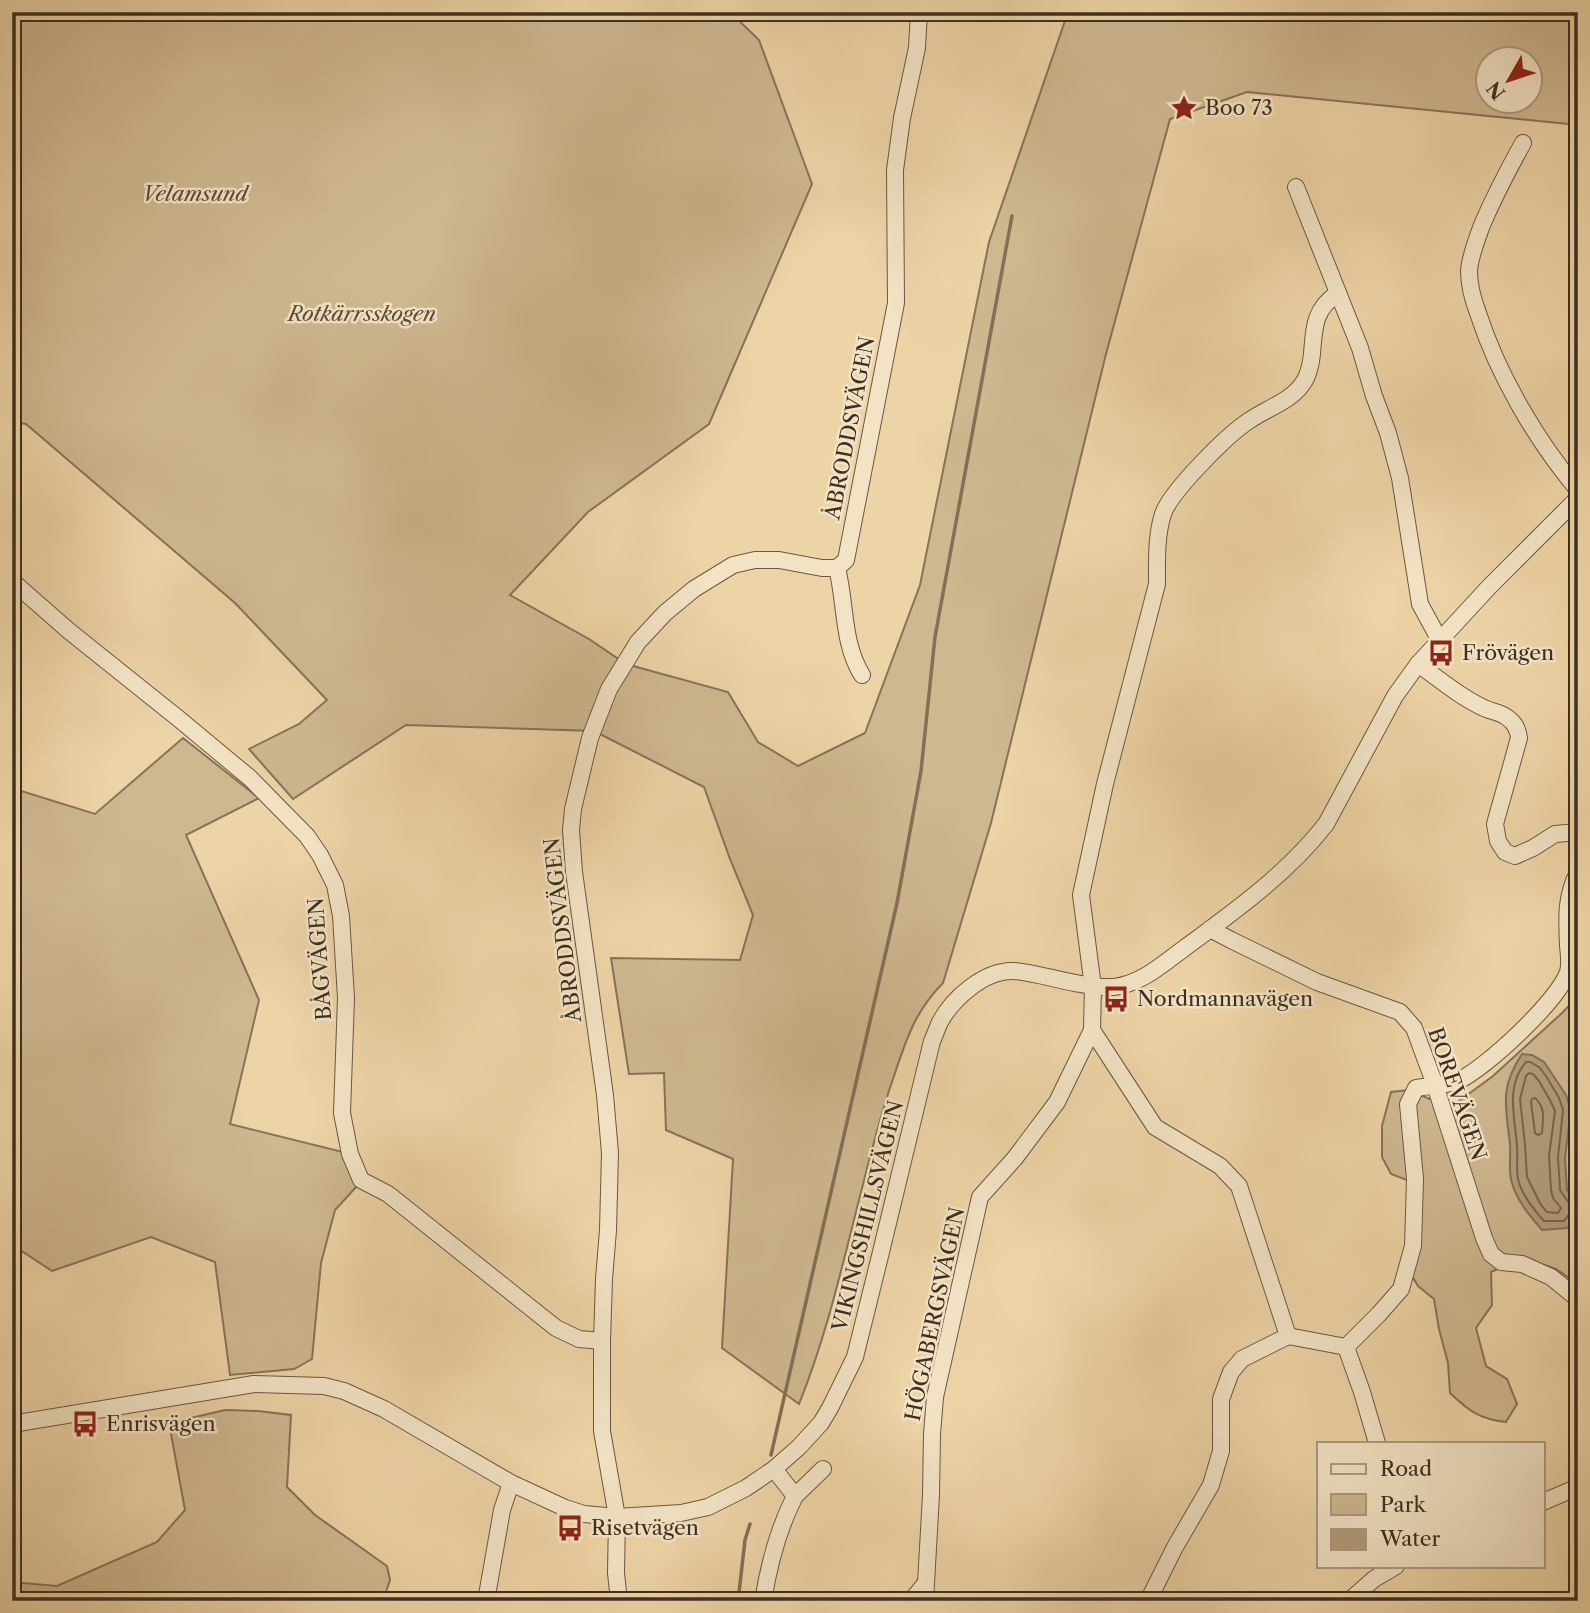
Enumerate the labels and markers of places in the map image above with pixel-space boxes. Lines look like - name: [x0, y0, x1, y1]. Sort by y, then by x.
- place icon: Boo 73: [1169, 93, 1199, 123]
- place label: Boo 73: [1205, 95, 1273, 120]
- bus stop icon: Frövägen: [1426, 638, 1456, 668]
- place label: Frövägen: [1462, 640, 1554, 665]
- bus stop icon: Nordmannavägen: [1101, 984, 1131, 1014]
- place label: Nordmannavägen: [1137, 986, 1313, 1011]
- bus stop icon: Enrisvägen: [70, 1409, 100, 1439]
- place label: Enrisvägen: [106, 1411, 216, 1436]
- bus stop icon: Risetvägen: [555, 1513, 585, 1543]
- place label: Risetvägen: [591, 1515, 699, 1540]

